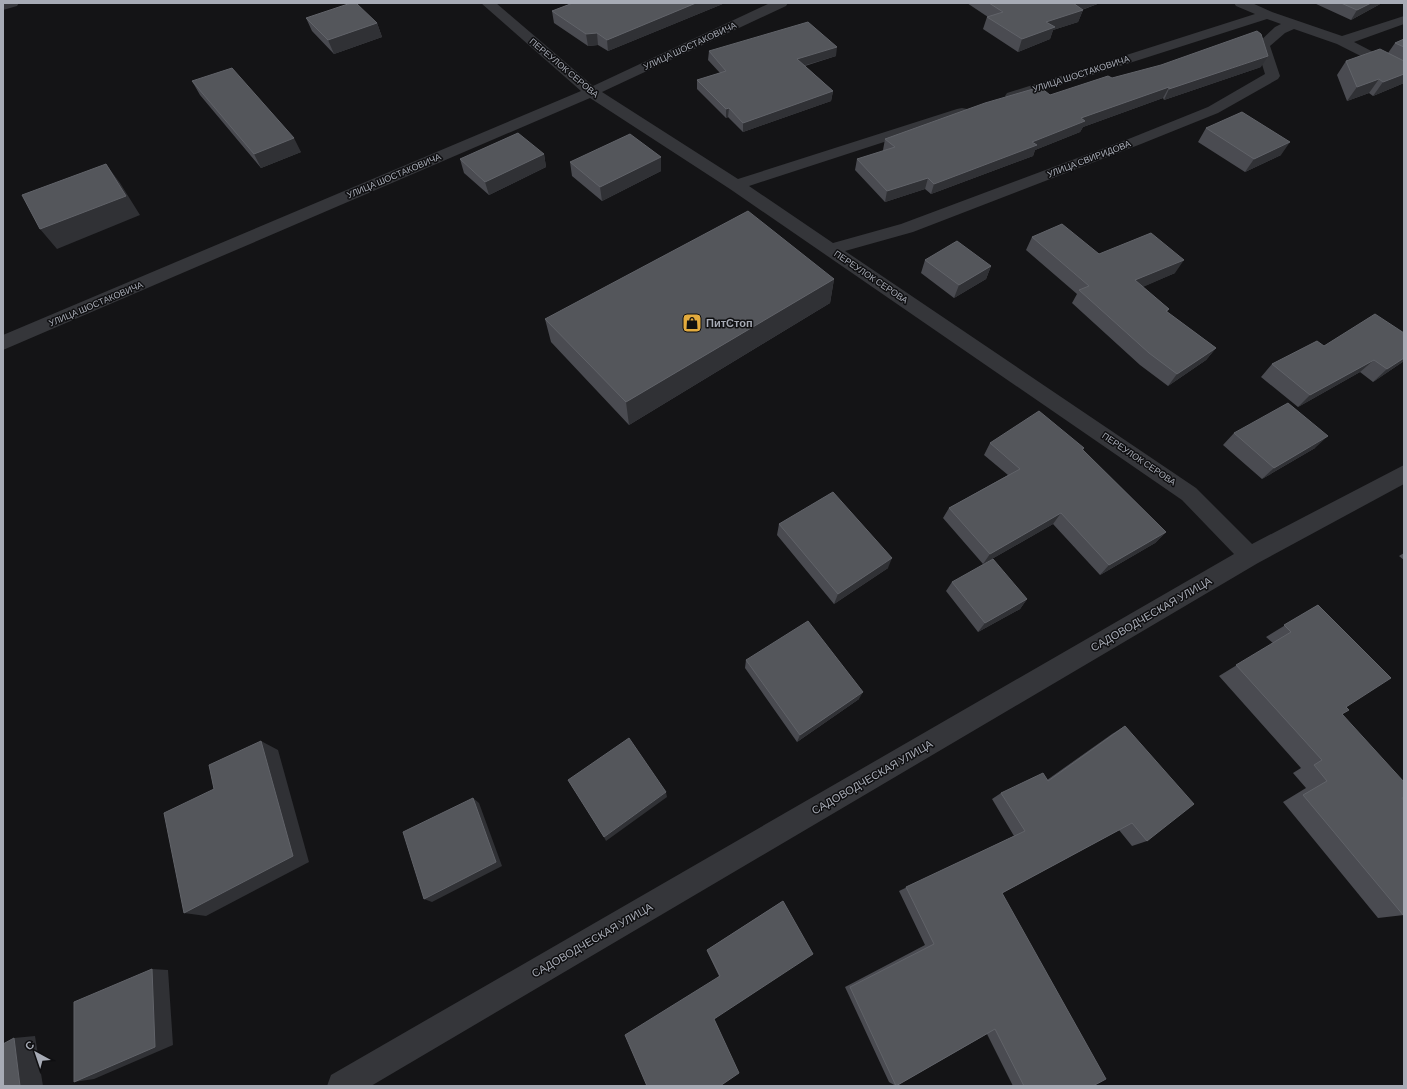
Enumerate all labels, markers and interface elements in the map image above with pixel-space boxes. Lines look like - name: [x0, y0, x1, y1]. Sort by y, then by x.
- street label: УЛИЦА ШОСТАКОВИЧА: [641, 19, 738, 72]
- street label: ПЕРЕУЛОК СЕРОВА: [528, 35, 601, 100]
- street label: УЛИЦА ШОСТАКОВИЧА: [1031, 53, 1131, 94]
- street label: УЛИЦА СВИРИДОВА: [1046, 138, 1132, 180]
- street label: УЛИЦА ШОСТАКОВИЧА: [345, 151, 443, 200]
- street label: ПЕРЕУЛОК СЕРОВА: [832, 248, 910, 305]
- street label: УЛИЦА ШОСТАКОВИЧА: [47, 279, 145, 328]
- shop icon: ПитСтоп: [681, 312, 703, 334]
- place label: ПитСтоп: [706, 316, 753, 329]
- street label: ПЕРЕУЛОК СЕРОВА: [1100, 430, 1178, 487]
- street label: САДОВОДЧЕСКАЯ УЛИЦА: [1088, 573, 1214, 654]
- street label: САДОВОДЧЕСКАЯ УЛИЦА: [809, 736, 935, 817]
- street label: САДОВОДЧЕСКАЯ УЛИЦА: [529, 899, 655, 980]
- north arrow: [16, 1033, 56, 1073]
- text: С: [22, 1037, 37, 1052]

